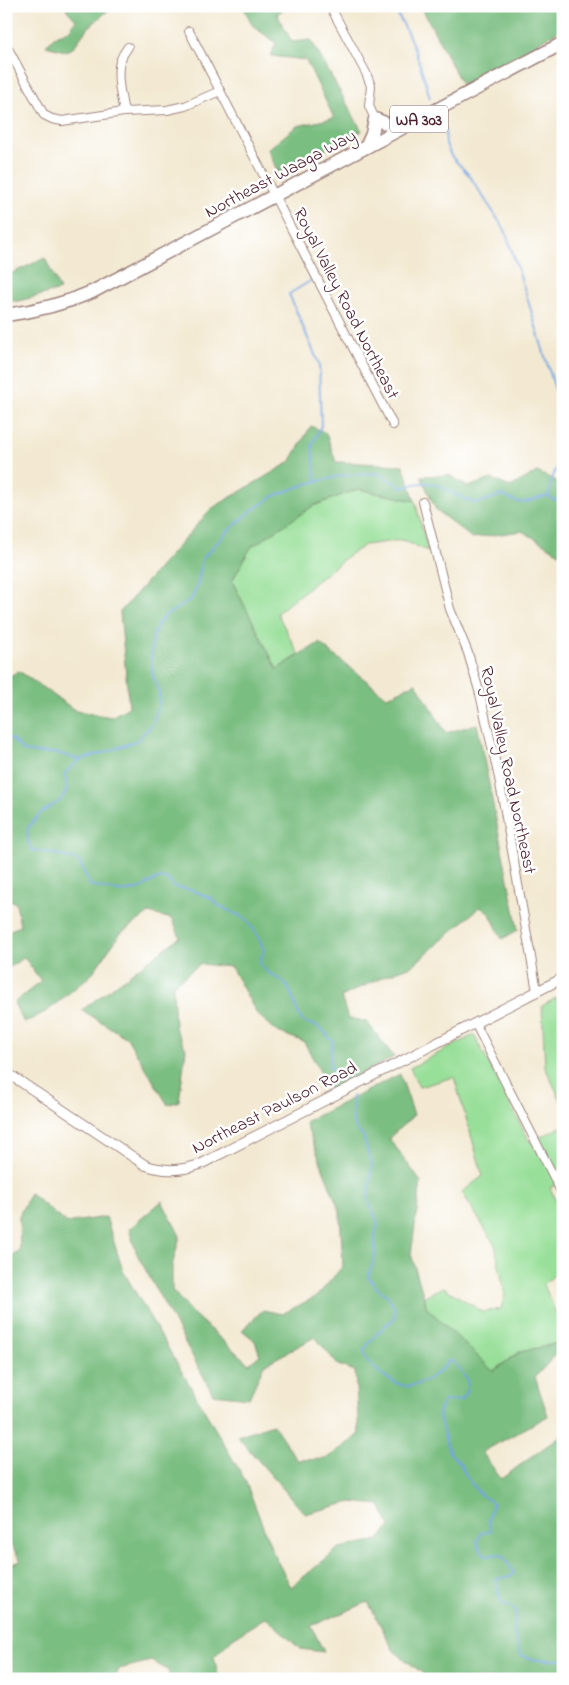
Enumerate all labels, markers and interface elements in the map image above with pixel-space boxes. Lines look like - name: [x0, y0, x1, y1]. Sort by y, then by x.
- road number: WA 303: [390, 106, 448, 132]
- street label: Northeast Waaga Way: [200, 124, 362, 227]
- street label: Royal Valley Road Northeast: [286, 204, 405, 404]
- street label: Royal Valley Road Northeast: [472, 664, 542, 877]
- street label: Northeast Paulson Road: [188, 1056, 362, 1162]

